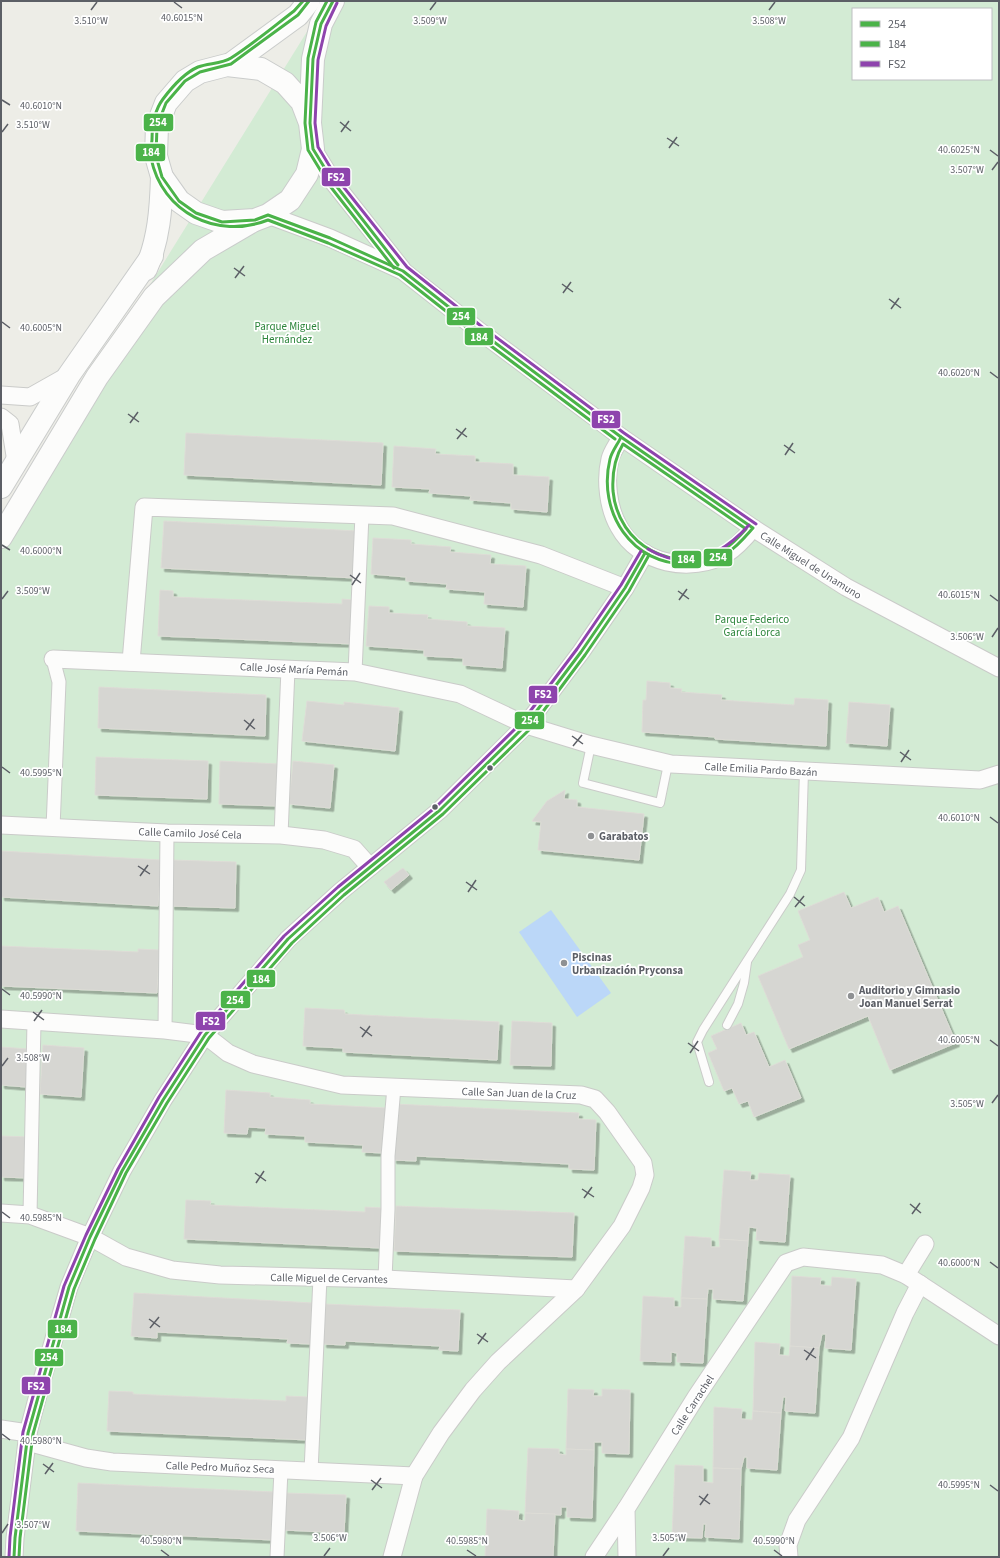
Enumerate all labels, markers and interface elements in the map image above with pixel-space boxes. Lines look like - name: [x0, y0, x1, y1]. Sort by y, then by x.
- legend: [852, 8, 992, 80]
- text: 40.6015°N: [161, 11, 203, 25]
- text: 3.510°W: [74, 14, 108, 28]
- text: 3.509°W: [413, 14, 447, 28]
- text: 3.508°W: [752, 14, 786, 28]
- text: 254: [888, 16, 906, 33]
- text: 184: [888, 36, 906, 53]
- text: FS2: [888, 56, 906, 73]
- text: 40.6010°N: [20, 99, 62, 113]
- line badge: 254: [143, 113, 174, 132]
- text: 254: [149, 115, 167, 130]
- text: 3.510°W: [16, 118, 50, 132]
- line badge: 184: [135, 143, 166, 162]
- text: 40.6025°N: [938, 143, 980, 157]
- text: 184: [142, 145, 160, 160]
- text: 3.507°W: [950, 163, 984, 177]
- line badge: FS2: [321, 167, 351, 187]
- text: FS2: [327, 170, 345, 185]
- line badge: 254: [446, 307, 476, 326]
- text: 254: [452, 309, 470, 324]
- park label: Parque Miguel Hernández: [254, 319, 320, 347]
- text: 40.6005°N: [20, 321, 62, 335]
- line badge: 184: [464, 327, 494, 346]
- text: 184: [470, 330, 488, 345]
- text: 40.6020°N: [938, 366, 980, 380]
- line badge: FS2: [591, 410, 621, 429]
- text: FS2: [597, 412, 615, 427]
- street label: Calle Miguel de Unamuno: [757, 528, 864, 603]
- text: 40.6000°N: [20, 544, 62, 558]
- line badge: 254: [703, 548, 733, 567]
- line badge: 184: [671, 550, 702, 569]
- text: 254: [709, 550, 727, 565]
- text: 184: [677, 552, 695, 567]
- text: 3.509°W: [16, 584, 50, 598]
- text: 40.6015°N: [938, 588, 980, 602]
- park label: Parque Federico García Lorca: [715, 612, 789, 640]
- text: 3.506°W: [950, 630, 984, 644]
- street label: Calle José María Pemán: [239, 659, 349, 680]
- line badge: FS2: [528, 685, 558, 704]
- text: FS2: [534, 687, 552, 702]
- line badge: 254: [514, 711, 545, 730]
- text: 254: [521, 713, 539, 728]
- street label: Calle Emilia Pardo Bazán: [704, 759, 818, 780]
- unlabelled marker: [485, 763, 495, 773]
- text: 40.5995°N: [20, 766, 62, 780]
- unlabelled marker: [430, 802, 440, 812]
- text: 40.6010°N: [938, 811, 980, 825]
- street label: Calle Camilo José Cela: [138, 824, 242, 843]
- place label: Garabatos: [599, 829, 649, 844]
- marker: Garabatos: [586, 831, 596, 841]
- place label: Piscinas Urbanización Pryconsa: [572, 950, 683, 978]
- marker: Piscinas Urbanización Pryconsa: [559, 958, 569, 968]
- line badge: 184: [246, 969, 276, 988]
- text: 184: [252, 972, 270, 987]
- place label: Auditorio y Gimnasio Joan Manuel Serrat: [858, 983, 960, 1011]
- text: 40.5990°N: [20, 989, 62, 1003]
- line badge: 254: [220, 990, 251, 1009]
- marker: Auditorio y Gimnasio Joan Manuel Serrat: [846, 991, 856, 1001]
- text: 254: [226, 993, 244, 1008]
- line badge: FS2: [195, 1011, 226, 1031]
- text: FS2: [202, 1014, 220, 1029]
- text: 40.6005°N: [938, 1033, 980, 1047]
- text: 3.508°W: [16, 1051, 50, 1065]
- street label: Calle San Juan de la Cruz: [461, 1084, 577, 1103]
- text: 3.505°W: [950, 1097, 984, 1111]
- text: 40.5985°N: [20, 1211, 62, 1225]
- text: 40.6000°N: [938, 1256, 980, 1270]
- street label: Calle Miguel de Cervantes: [270, 1270, 388, 1287]
- line badge: 184: [47, 1319, 78, 1339]
- text: 184: [54, 1322, 72, 1337]
- line badge: 254: [34, 1348, 64, 1367]
- text: 254: [40, 1350, 58, 1365]
- street label: Calle Carrachel: [667, 1372, 718, 1438]
- line badge: FS2: [21, 1376, 51, 1395]
- text: FS2: [27, 1379, 45, 1394]
- text: 40.5980°N: [20, 1434, 62, 1448]
- street label: Calle Pedro Muñoz Seca: [165, 1458, 275, 1477]
- text: 40.5995°N: [938, 1478, 980, 1492]
- text: 3.507°W: [16, 1518, 50, 1532]
- text: 3.506°W: [313, 1531, 347, 1545]
- text: 3.505°W: [652, 1531, 686, 1545]
- text: 40.5980°N: [140, 1534, 182, 1548]
- text: 40.5985°N: [446, 1534, 488, 1548]
- text: 40.5990°N: [753, 1534, 795, 1548]

